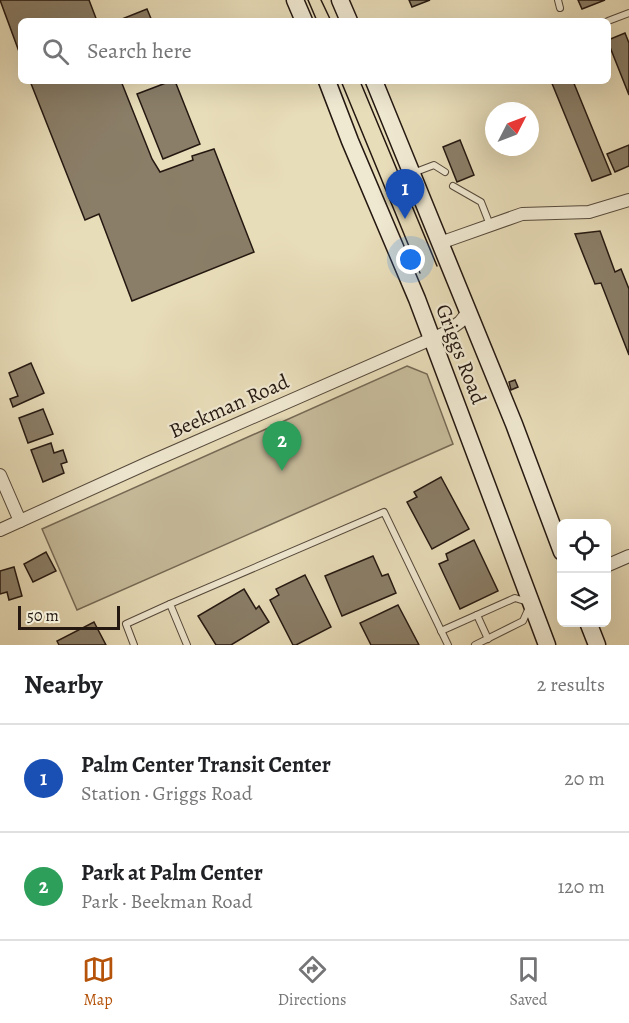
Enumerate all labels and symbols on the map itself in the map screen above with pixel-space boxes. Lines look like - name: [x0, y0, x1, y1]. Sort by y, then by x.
- north arrow: [485, 102, 539, 156]
- pin: 1: [386, 170, 424, 219]
- your location: [396, 245, 425, 274]
- street label: Griggs Road: [429, 300, 493, 409]
- street label: Beekman Road: [165, 367, 294, 445]
- pin: 2: [262, 422, 302, 471]
- scale bar: [18, 603, 120, 630]

